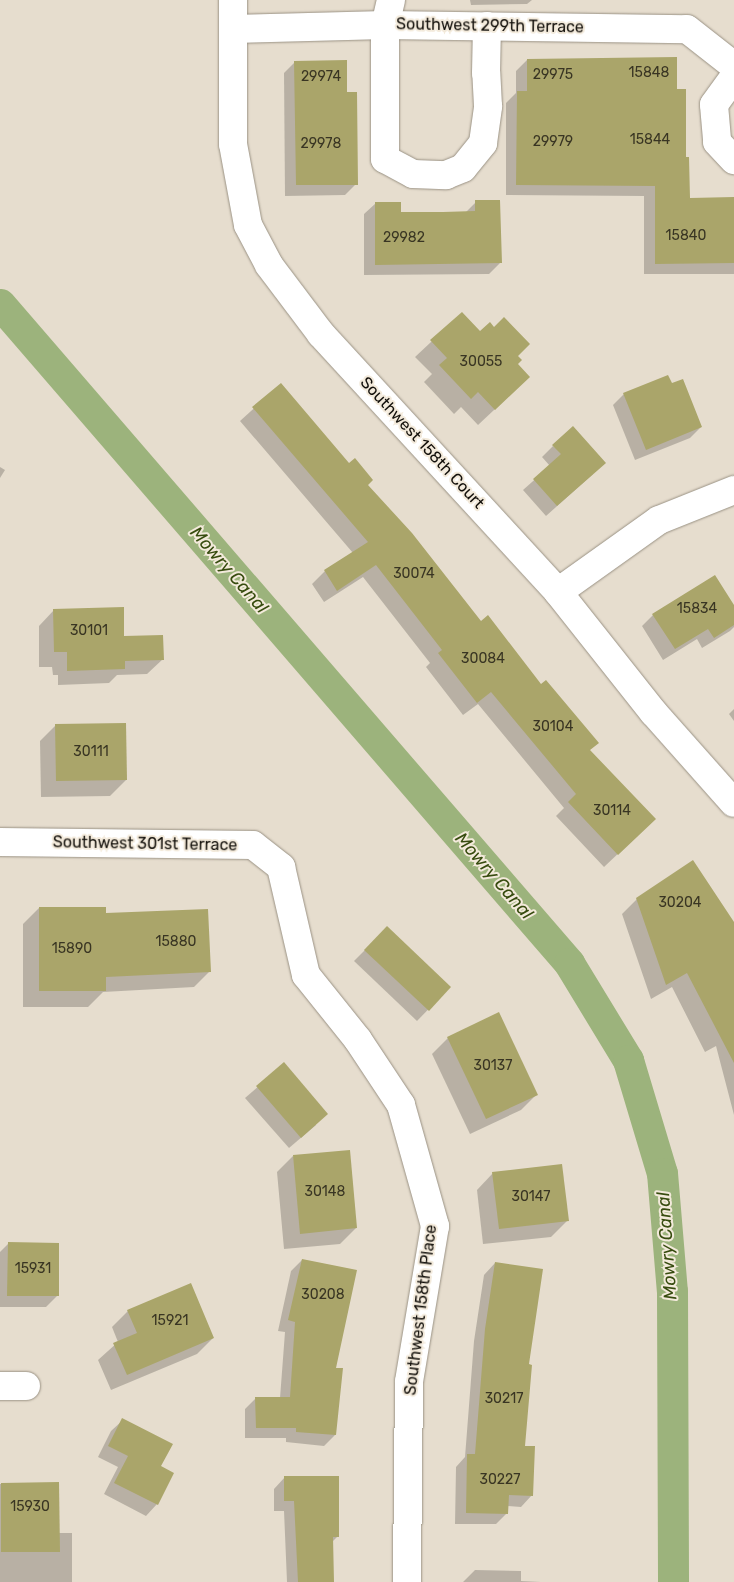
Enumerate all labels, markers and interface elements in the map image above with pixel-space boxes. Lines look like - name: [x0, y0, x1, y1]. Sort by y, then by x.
- street label: Southwest 299th Terrace: [396, 15, 584, 37]
- house number: 15848: [629, 65, 669, 81]
- house number: 29975: [533, 67, 573, 83]
- house number: 29974: [301, 69, 341, 85]
- house number: 15844: [630, 132, 670, 148]
- house number: 29979: [533, 134, 573, 150]
- house number: 29978: [301, 136, 341, 152]
- house number: 15840: [666, 228, 706, 244]
- house number: 29982: [383, 230, 425, 246]
- house number: 30055: [460, 354, 502, 370]
- street label: Southwest 158th Court: [356, 373, 488, 513]
- water label: Mowry Canal: [185, 522, 273, 618]
- house number: 30074: [393, 566, 435, 582]
- house number: 15834: [677, 601, 717, 617]
- house number: 30101: [70, 623, 108, 639]
- house number: 30084: [461, 651, 505, 667]
- house number: 30104: [533, 719, 573, 735]
- house number: 30111: [73, 744, 109, 760]
- house number: 30114: [593, 803, 631, 819]
- water label: Mowry Canal: [450, 828, 538, 924]
- street label: Southwest 301st Terrace: [52, 833, 238, 855]
- house number: 30204: [658, 895, 702, 911]
- house number: 15880: [155, 934, 197, 950]
- house number: 15890: [52, 941, 92, 957]
- house number: 30137: [474, 1058, 512, 1074]
- house number: 30148: [305, 1184, 345, 1200]
- house number: 30147: [512, 1189, 550, 1205]
- water label: Mowry Canal: [652, 1191, 682, 1301]
- street label: Southwest 158th Place: [401, 1224, 441, 1396]
- house number: 15931: [15, 1261, 51, 1277]
- house number: 30208: [301, 1287, 345, 1303]
- house number: 15921: [152, 1313, 188, 1329]
- house number: 30217: [485, 1391, 523, 1407]
- house number: 30227: [480, 1472, 520, 1488]
- house number: 15930: [10, 1499, 50, 1515]

